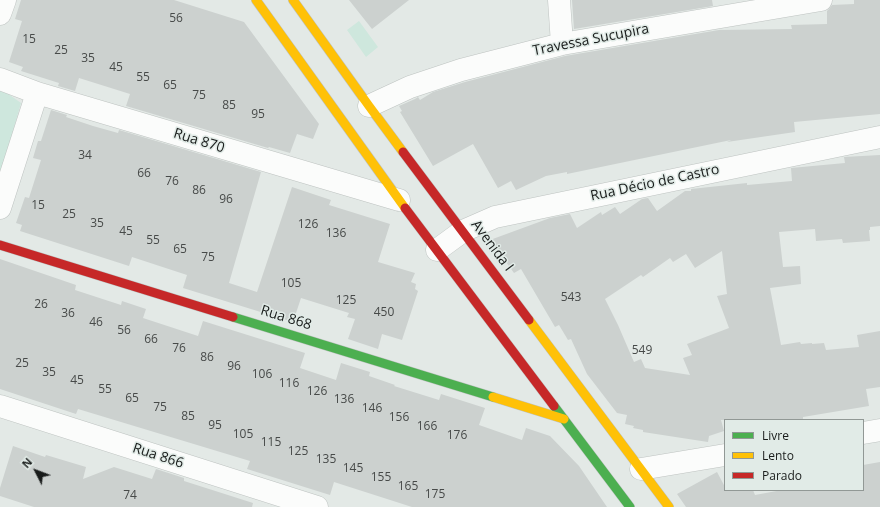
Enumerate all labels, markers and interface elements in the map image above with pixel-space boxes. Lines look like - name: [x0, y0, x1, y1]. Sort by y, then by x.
- house number: 56: [169, 12, 183, 26]
- street label: Travessa Sucupira: [531, 20, 651, 60]
- house number: 15: [22, 33, 36, 47]
- house number: 25: [54, 44, 68, 58]
- house number: 35: [81, 52, 95, 66]
- house number: 45: [109, 61, 123, 75]
- house number: 55: [136, 71, 150, 85]
- house number: 65: [163, 79, 177, 93]
- house number: 75: [192, 89, 206, 103]
- house number: 85: [222, 99, 236, 113]
- house number: 95: [251, 108, 265, 122]
- street label: Rua 870: [171, 125, 227, 157]
- house number: 34: [78, 149, 92, 163]
- street label: Rua Décio de Castro: [589, 161, 721, 205]
- house number: 66: [137, 167, 151, 181]
- house number: 76: [165, 175, 179, 189]
- house number: 86: [192, 184, 206, 198]
- house number: 96: [219, 193, 233, 207]
- house number: 15: [31, 199, 45, 213]
- house number: 25: [62, 208, 76, 222]
- house number: 35: [90, 217, 104, 231]
- street label: Avenida I: [467, 217, 517, 275]
- house number: 126: [298, 218, 318, 232]
- house number: 45: [119, 225, 133, 239]
- house number: 136: [326, 227, 346, 241]
- house number: 55: [146, 234, 160, 248]
- house number: 65: [173, 243, 187, 257]
- house number: 75: [201, 251, 215, 265]
- house number: 105: [281, 277, 301, 291]
- house number: 543: [561, 291, 581, 305]
- house number: 125: [336, 294, 356, 308]
- house number: 26: [34, 298, 48, 312]
- street label: Rua 868: [258, 302, 314, 334]
- house number: 450: [374, 306, 394, 320]
- house number: 36: [61, 307, 75, 321]
- house number: 46: [89, 316, 103, 330]
- house number: 56: [117, 324, 131, 338]
- house number: 66: [144, 333, 158, 347]
- house number: 76: [172, 342, 186, 356]
- house number: 549: [632, 344, 652, 358]
- house number: 86: [200, 351, 214, 365]
- house number: 25: [15, 357, 29, 371]
- house number: 96: [227, 360, 241, 374]
- house number: 35: [42, 366, 56, 380]
- house number: 106: [252, 368, 272, 382]
- house number: 45: [70, 374, 84, 388]
- house number: 116: [279, 377, 299, 391]
- house number: 55: [98, 383, 112, 397]
- house number: 126: [307, 385, 327, 399]
- house number: 65: [125, 392, 139, 406]
- house number: 136: [334, 393, 354, 407]
- house number: 75: [153, 401, 167, 415]
- house number: 146: [362, 402, 382, 416]
- house number: 85: [181, 410, 195, 424]
- house number: 156: [389, 411, 409, 425]
- house number: 95: [208, 419, 222, 433]
- legend: [724, 419, 864, 491]
- house number: 166: [417, 420, 437, 434]
- text: Livre: [762, 427, 789, 444]
- house number: 105: [233, 428, 253, 442]
- house number: 176: [447, 429, 467, 443]
- house number: 115: [261, 436, 281, 450]
- street label: Rua 866: [130, 440, 186, 472]
- house number: 125: [288, 445, 308, 459]
- text: Lento: [762, 447, 794, 464]
- north arrow: [16, 451, 56, 491]
- house number: 135: [316, 453, 336, 467]
- text: N: [18, 454, 35, 471]
- house number: 145: [343, 462, 363, 476]
- text: Parado: [762, 467, 802, 484]
- house number: 155: [371, 471, 391, 485]
- house number: 165: [398, 480, 418, 494]
- house number: 175: [425, 488, 445, 502]
- house number: 74: [123, 489, 137, 503]

